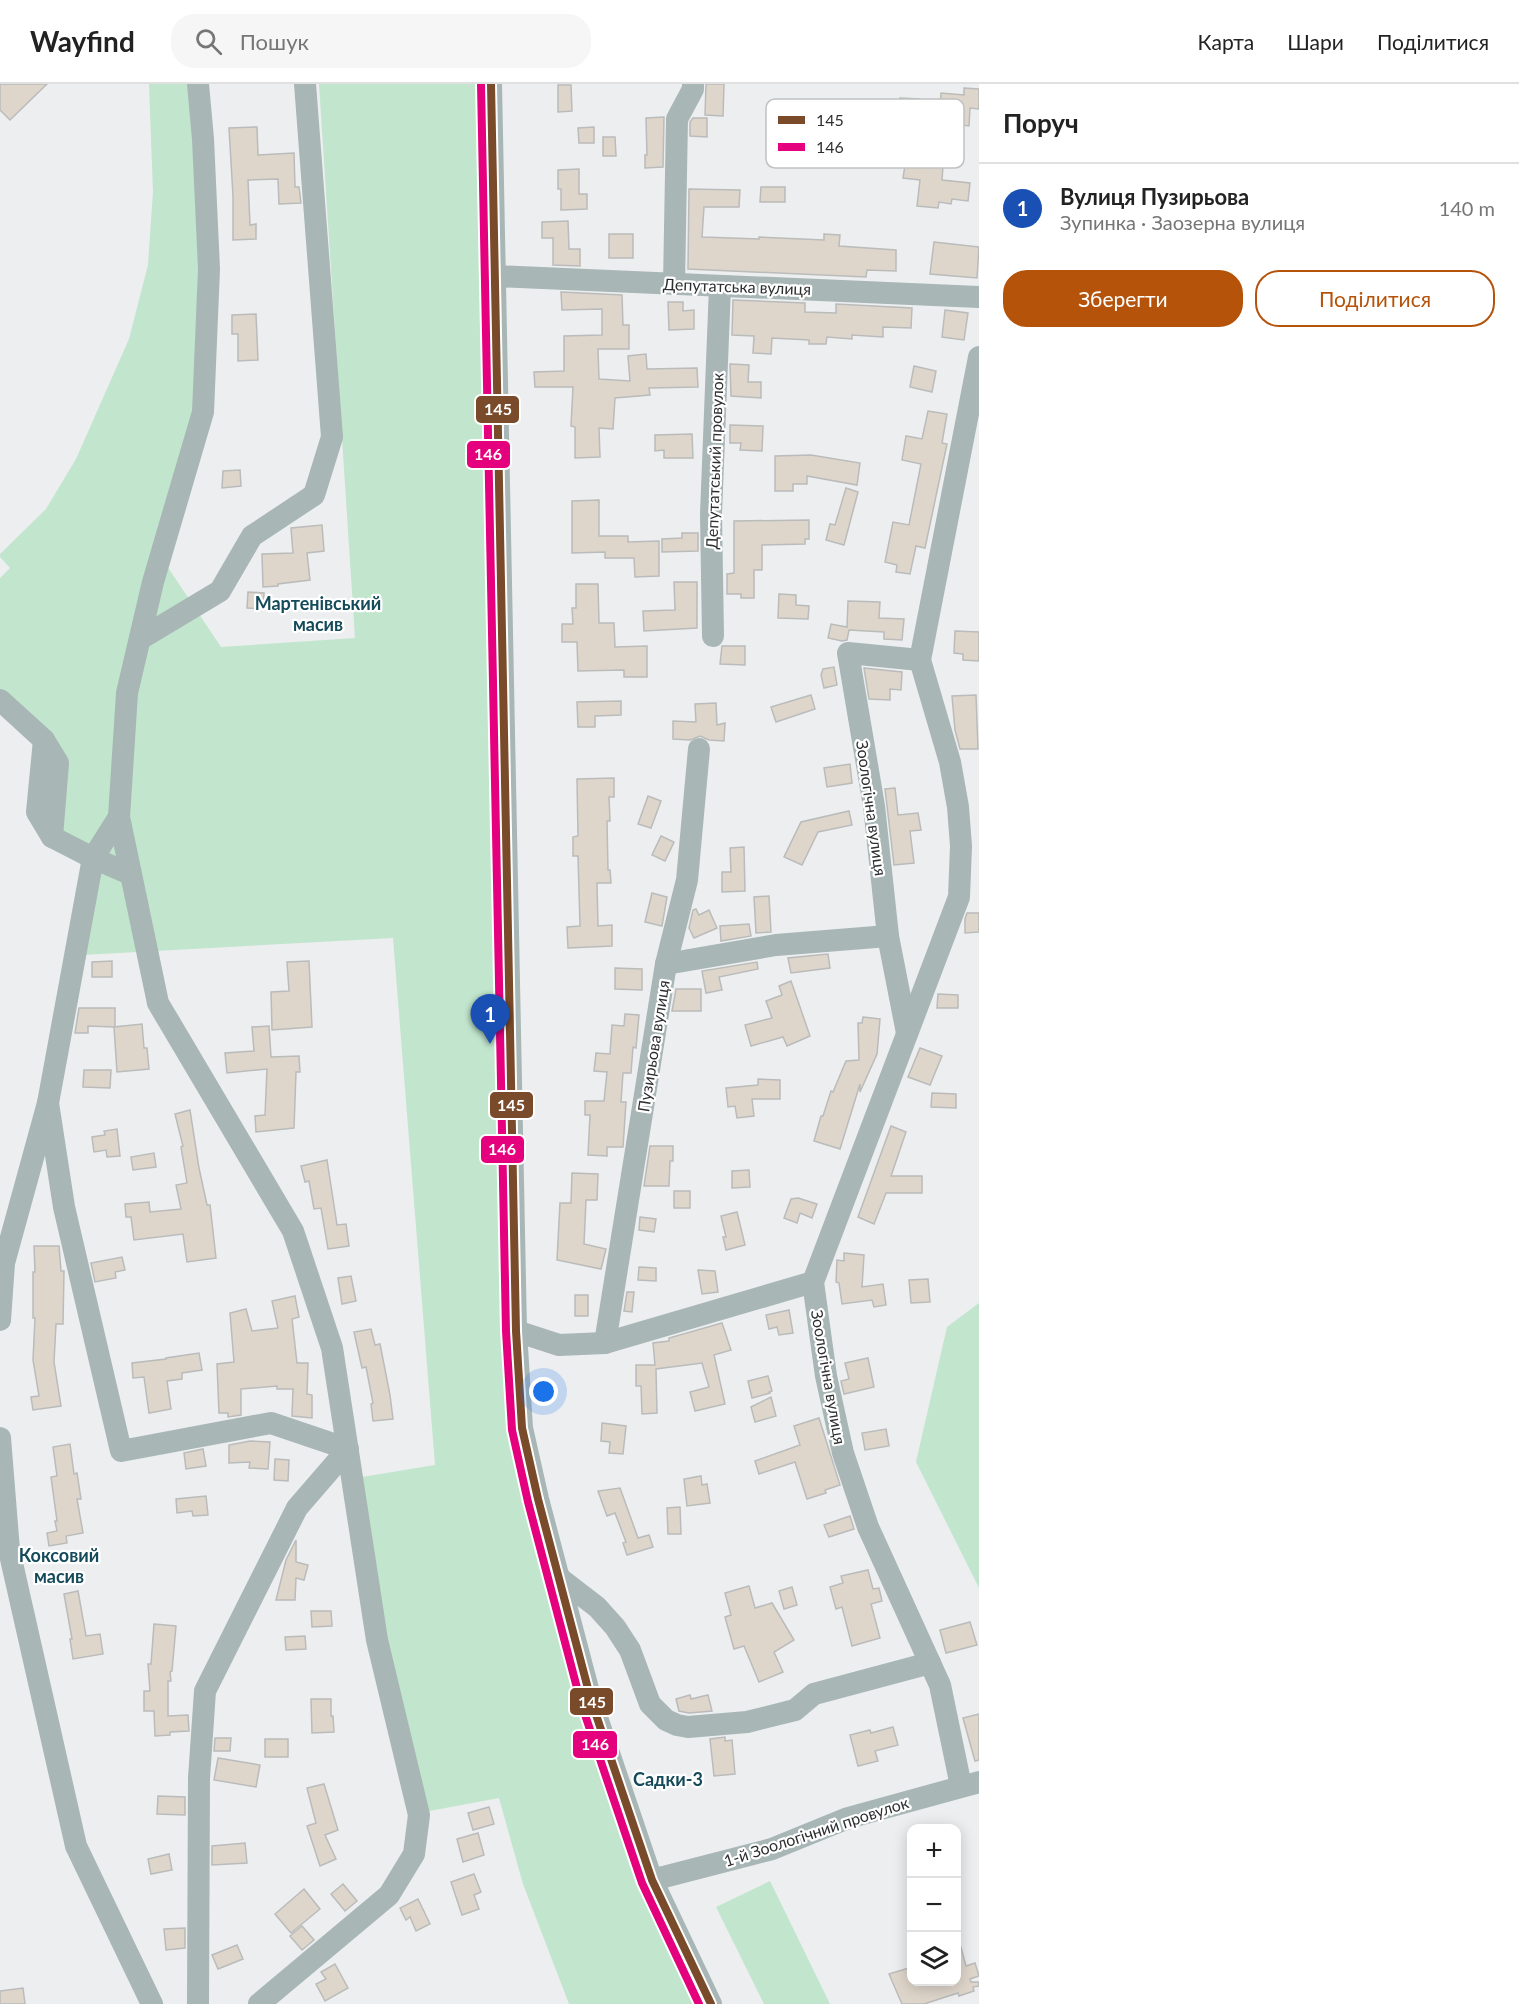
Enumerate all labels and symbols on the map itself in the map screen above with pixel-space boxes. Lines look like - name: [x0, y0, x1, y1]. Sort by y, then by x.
- legend: [766, 99, 964, 168]
- text: 145: [816, 110, 844, 129]
- text: 146: [816, 137, 844, 156]
- street label: Депутатська вулиця: [663, 274, 811, 298]
- street label: Депутатський провулок: [701, 372, 727, 549]
- line badge: 145: [475, 395, 520, 424]
- text: 145: [484, 399, 512, 418]
- line badge: 146: [466, 440, 511, 469]
- text: 146: [474, 444, 502, 463]
- district label: Мартенівський масив: [255, 592, 381, 635]
- street label: Зоологічна вулиця: [853, 739, 891, 877]
- street label: Пузирьова вулиця: [633, 979, 673, 1113]
- pin: 1: [470, 994, 510, 1044]
- line badge: 145: [489, 1091, 534, 1119]
- text: 145: [497, 1095, 525, 1114]
- line badge: 146: [480, 1135, 525, 1164]
- text: 146: [488, 1139, 516, 1158]
- street label: Зоологічна вулиця: [808, 1308, 850, 1446]
- your location: [529, 1377, 558, 1406]
- district label: Коксовий масив: [19, 1544, 99, 1587]
- line badge: 145: [569, 1687, 614, 1716]
- text: 145: [578, 1692, 606, 1711]
- line badge: 146: [572, 1730, 618, 1759]
- text: 146: [581, 1734, 609, 1753]
- district label: Садки-3: [633, 1768, 703, 1790]
- street label: 1-й Зоологічний провулок: [721, 1792, 911, 1870]

